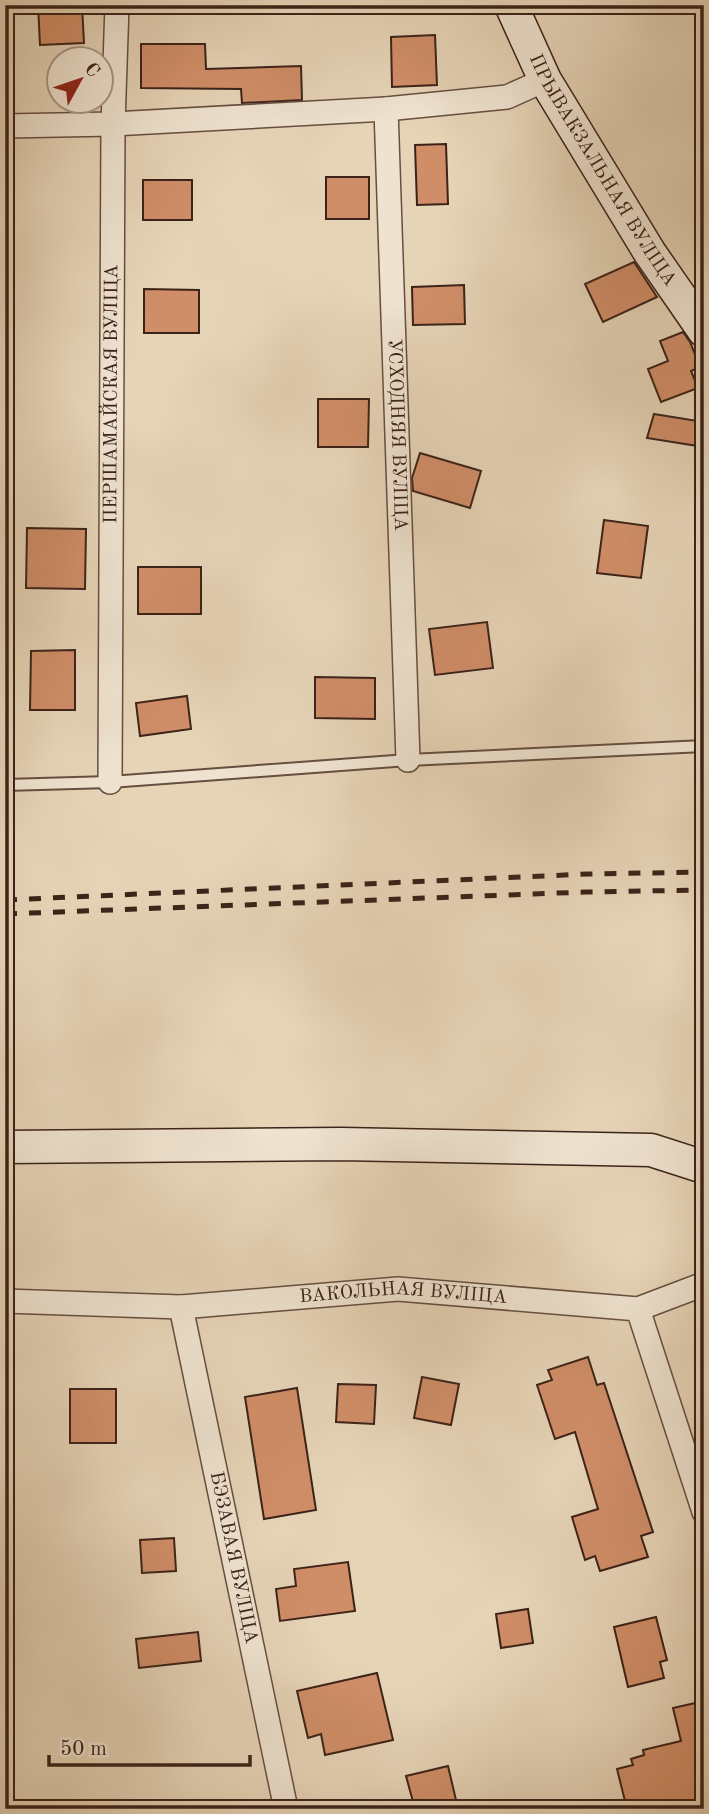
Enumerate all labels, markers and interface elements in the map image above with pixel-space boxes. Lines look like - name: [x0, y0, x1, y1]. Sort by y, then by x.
- north arrow: [46, 46, 116, 116]
- street label: ПРЫВАКЗАЛЬНАЯ ВУЛІЦА: [525, 51, 680, 290]
- text: С: [80, 60, 102, 82]
- street label: ПЕРШАМАЙСКАЯ ВУЛІЦА: [98, 264, 122, 524]
- street label: УСХОДНЯЯ ВУЛІЦА: [384, 338, 410, 532]
- street label: ВАКОЛЬНАЯ ВУЛІЦА: [298, 1279, 508, 1308]
- street label: БЭЗАВАЯ ВУЛІЦА: [206, 1470, 261, 1646]
- scale bar: [49, 1723, 250, 1767]
- text: 50 m: [60, 1739, 107, 1760]

